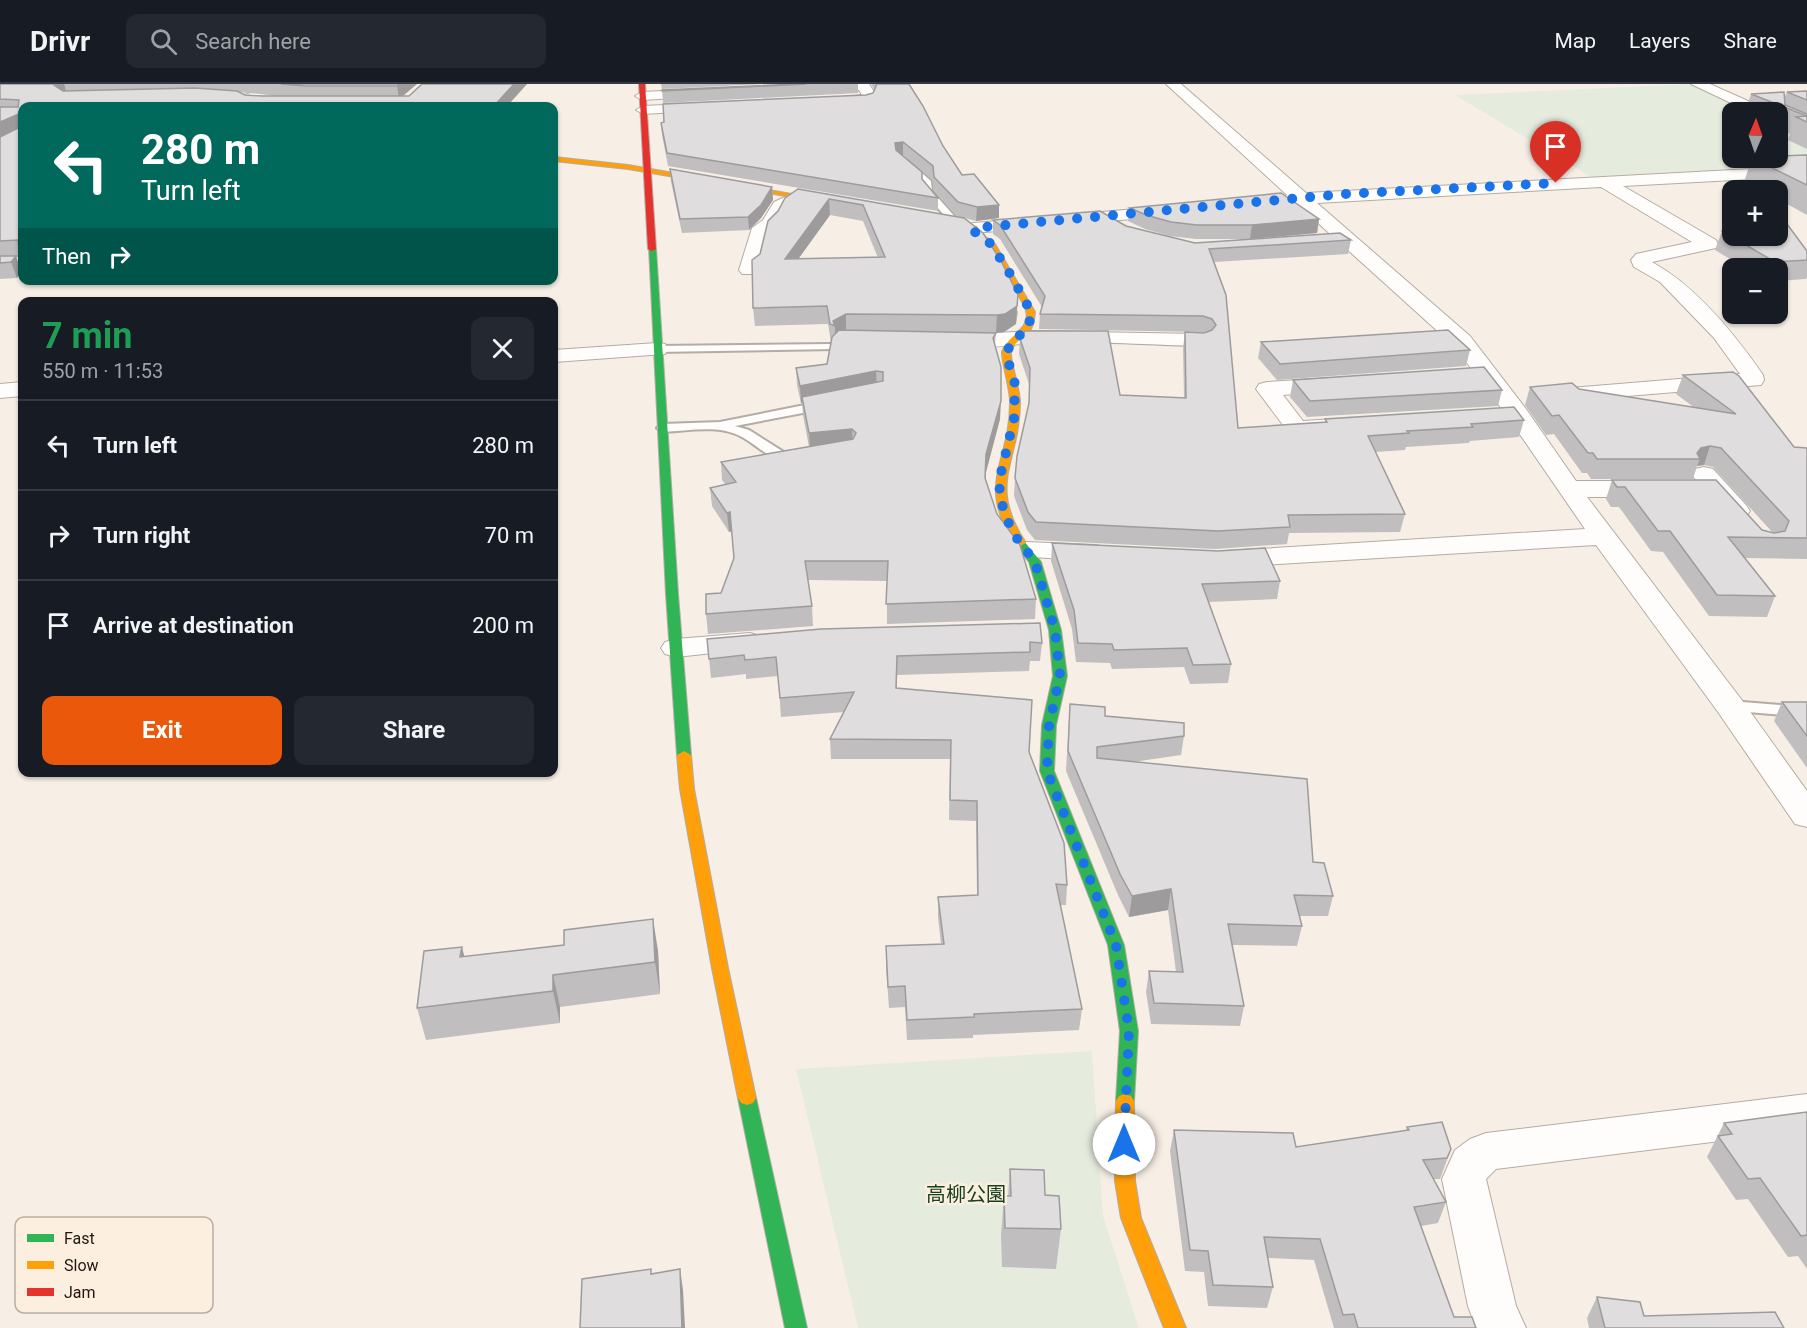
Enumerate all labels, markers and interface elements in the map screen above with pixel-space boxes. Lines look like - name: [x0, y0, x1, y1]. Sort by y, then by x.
- search box: [126, 14, 546, 68]
- text: Drivr: [30, 25, 90, 58]
- icon: search: [147, 25, 180, 58]
- text: Search here: [195, 29, 311, 54]
- text: Map: [1554, 29, 1596, 53]
- text: Layers: [1629, 29, 1690, 53]
- text: Share: [1723, 29, 1777, 53]
- north arrow: [1722, 102, 1788, 168]
- map controls: [1722, 102, 1788, 324]
- pin: [1530, 121, 1581, 183]
- text: 280 m: [141, 125, 260, 174]
- icon: left: [42, 126, 120, 204]
- icon: arrive: [1539, 130, 1572, 163]
- text: Turn left: [141, 175, 241, 207]
- button: +: [1722, 180, 1788, 246]
- icon: right: [103, 240, 136, 273]
- text: Then: [42, 244, 91, 269]
- button: −: [1722, 258, 1788, 324]
- text: 7 min: [42, 315, 133, 357]
- button: close: [471, 317, 534, 380]
- text: 550 m · 11:53: [42, 359, 163, 383]
- icon: left: [42, 429, 75, 462]
- text: Turn left: [93, 433, 177, 458]
- text: 280 m: [472, 433, 534, 458]
- icon: right: [42, 519, 75, 552]
- text: Turn right: [93, 523, 190, 548]
- text: 70 m: [485, 523, 534, 548]
- icon: arrive: [42, 609, 75, 642]
- text: Arrive at destination: [93, 613, 294, 638]
- text: 200 m: [472, 613, 534, 638]
- button: Exit: [42, 696, 282, 765]
- button: Share: [294, 696, 534, 765]
- position arrow: [1092, 1112, 1156, 1176]
- park label: 高柳公園: [926, 1182, 1006, 1206]
- legend: [15, 1217, 213, 1313]
- text: Fast: [64, 1229, 95, 1248]
- text: Slow: [64, 1256, 99, 1275]
- text: Jam: [64, 1283, 96, 1302]

